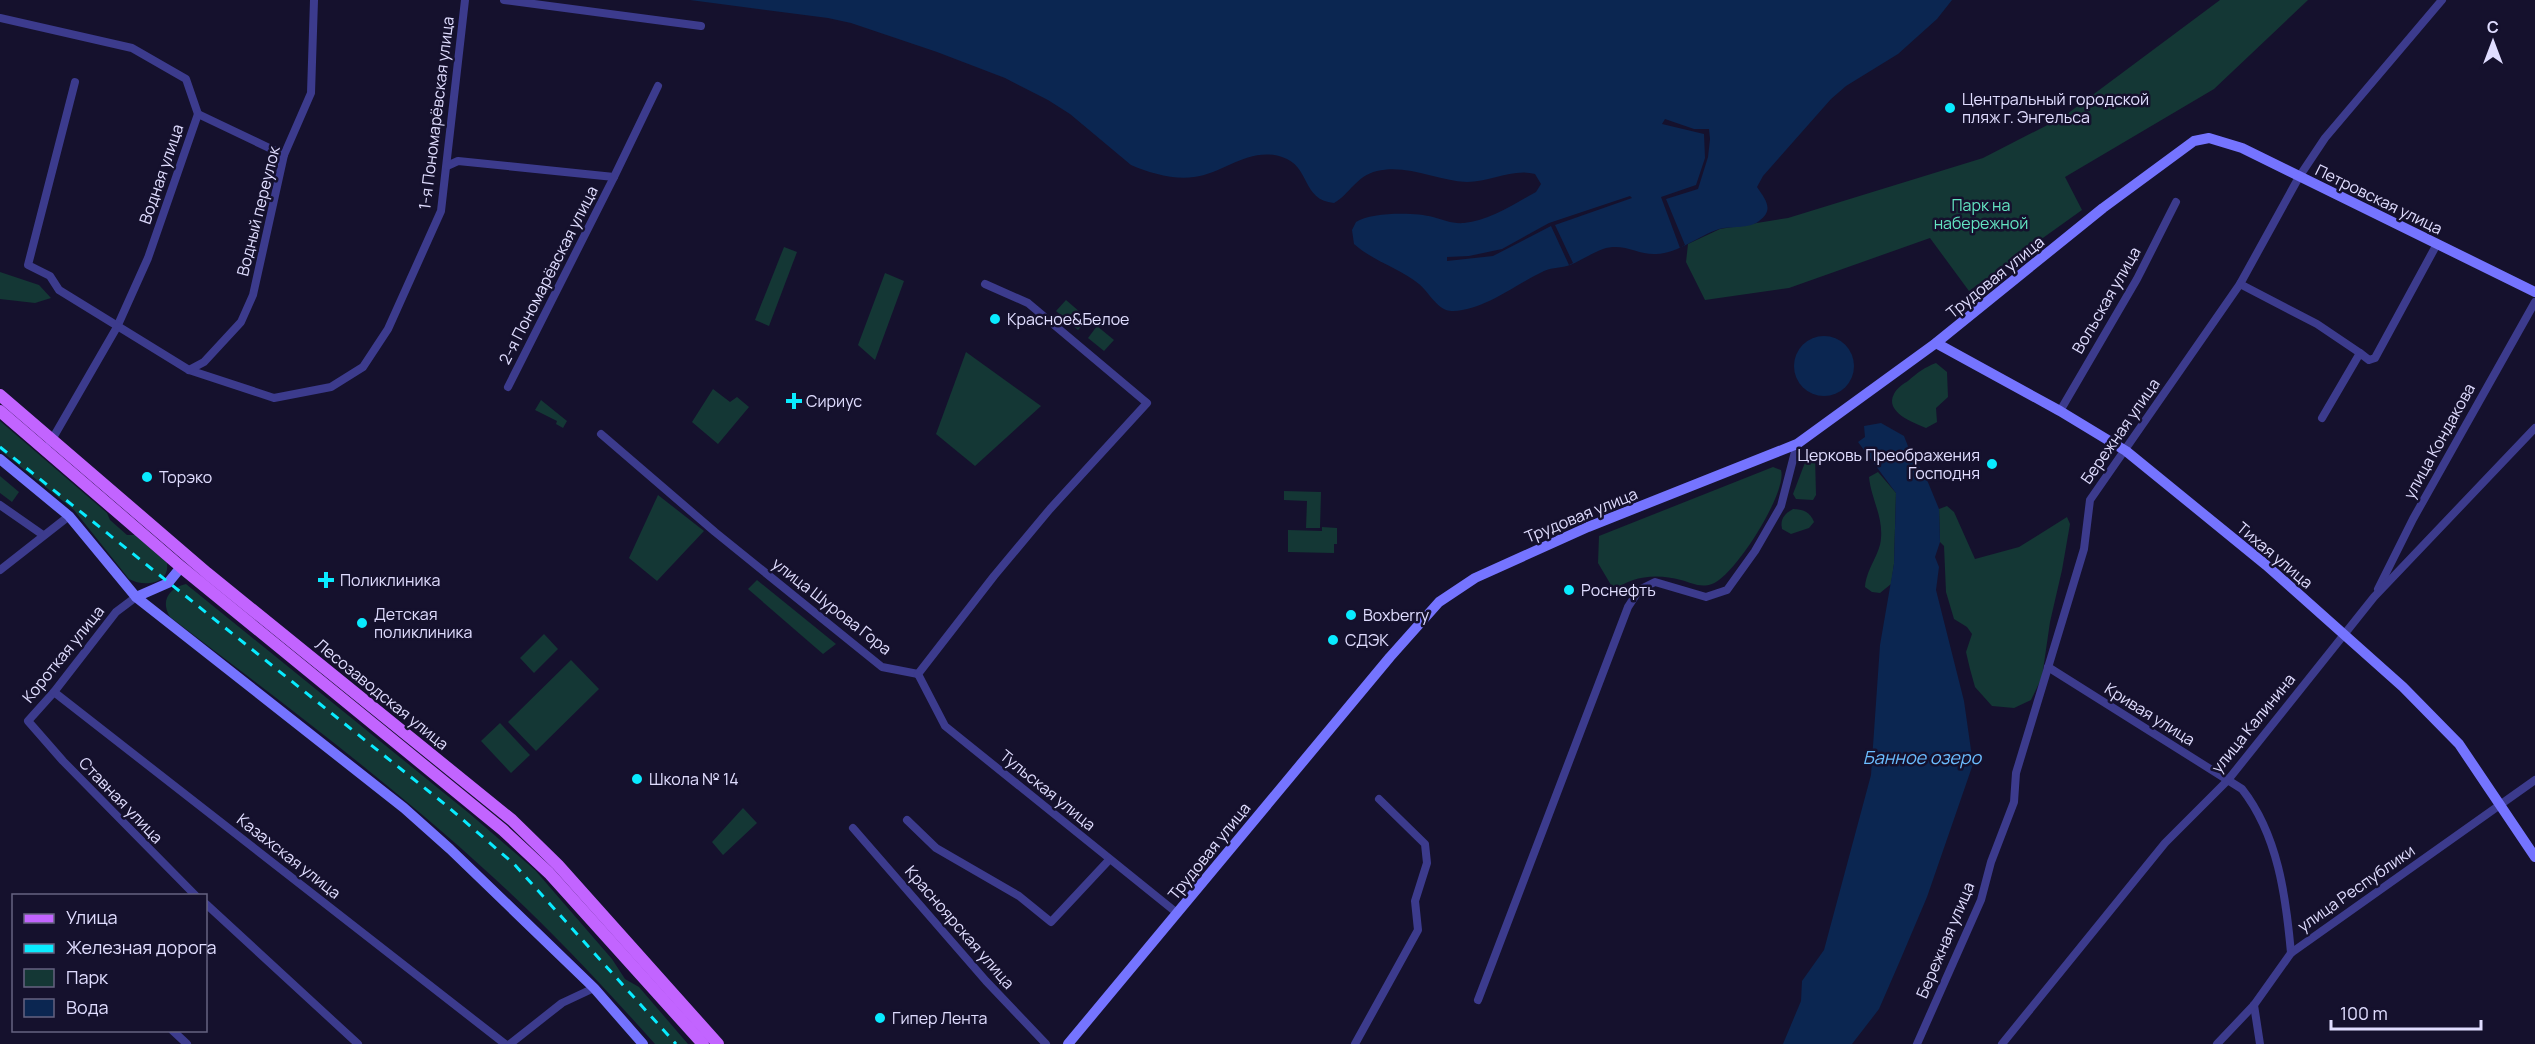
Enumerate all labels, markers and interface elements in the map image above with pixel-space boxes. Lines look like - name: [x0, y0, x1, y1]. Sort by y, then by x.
- north arrow: [2463, 12, 2523, 72]
- street label: 1-я Пономарёвская улица: [413, 15, 459, 211]
- text: С: [2487, 16, 2499, 38]
- place label: Центральный городской пляж г. Энгельса: [1962, 88, 2149, 128]
- marker: Центральный городской пляж г. Энгельса: [1943, 101, 1957, 115]
- street label: Водная улица: [134, 121, 188, 227]
- street label: Водный переулок: [231, 143, 285, 278]
- street label: Петровская улица: [2312, 159, 2446, 239]
- street label: 2-я Пономарёвская улица: [493, 182, 603, 368]
- park label: Парк на набережной: [1934, 194, 2028, 234]
- street label: Трудовая улица: [1942, 231, 2048, 323]
- street label: Вольская улица: [2066, 243, 2146, 357]
- place label: Красное&Белое: [1007, 308, 1129, 330]
- marker: Красное&Белое: [988, 312, 1002, 326]
- street label: Бережная улица: [2075, 374, 2165, 488]
- street label: улица Кондакова: [2398, 379, 2480, 503]
- place label: Сириус: [806, 390, 862, 412]
- marker: Сириус: [787, 394, 801, 408]
- place label: Церковь Преображения Господня: [1798, 444, 1980, 484]
- marker: Церковь Преображения Господня: [1985, 457, 1999, 471]
- place label: Торэко: [159, 466, 212, 488]
- marker: Торэко: [140, 470, 154, 484]
- street label: Трудовая улица: [1521, 482, 1641, 548]
- street label: Тихая улица: [2232, 517, 2318, 593]
- street label: улица Шурова Гора: [768, 552, 896, 660]
- place label: Поликлиника: [340, 569, 440, 591]
- marker: Поликлиника: [317, 571, 335, 589]
- place label: Роснефть: [1581, 579, 1656, 601]
- marker: Роснефть: [1562, 583, 1576, 597]
- street label: Короткая улица: [17, 601, 109, 707]
- place label: Детская поликлиника: [374, 603, 472, 643]
- place label: Boxberry: [1363, 604, 1430, 626]
- marker: Boxberry: [1344, 608, 1358, 622]
- marker: Детская поликлиника: [355, 616, 369, 630]
- place label: СДЭК: [1345, 629, 1389, 651]
- street label: Лесозаводская улица: [311, 633, 453, 755]
- marker: СДЭК: [1326, 633, 1340, 647]
- street label: улица Калинина: [2206, 669, 2300, 777]
- street label: Кривая улица: [2101, 677, 2199, 751]
- street label: Тульская улица: [996, 745, 1100, 835]
- water label: Банное озеро: [1863, 745, 1983, 769]
- street label: Ставная улица: [74, 752, 168, 848]
- place label: Школа № 14: [649, 768, 739, 790]
- marker: Школа № 14: [630, 772, 644, 786]
- street label: Трудовая улица: [1163, 798, 1255, 904]
- street label: Казахская улица: [232, 808, 346, 904]
- street label: улица Республики: [2293, 839, 2419, 937]
- street label: Красноярская улица: [900, 861, 1020, 993]
- street label: Бережная улица: [1911, 879, 1979, 1001]
- legend: [12, 894, 207, 1032]
- text: Улица: [66, 905, 118, 929]
- text: Железная дорога: [66, 935, 217, 959]
- text: Парк: [66, 965, 109, 989]
- scale bar: [2331, 993, 2481, 1031]
- text: Вода: [66, 995, 108, 1019]
- text: 100 m: [2340, 1001, 2388, 1025]
- place label: Гипер Лента: [892, 1007, 987, 1029]
- marker: Гипер Лента: [873, 1011, 887, 1025]

